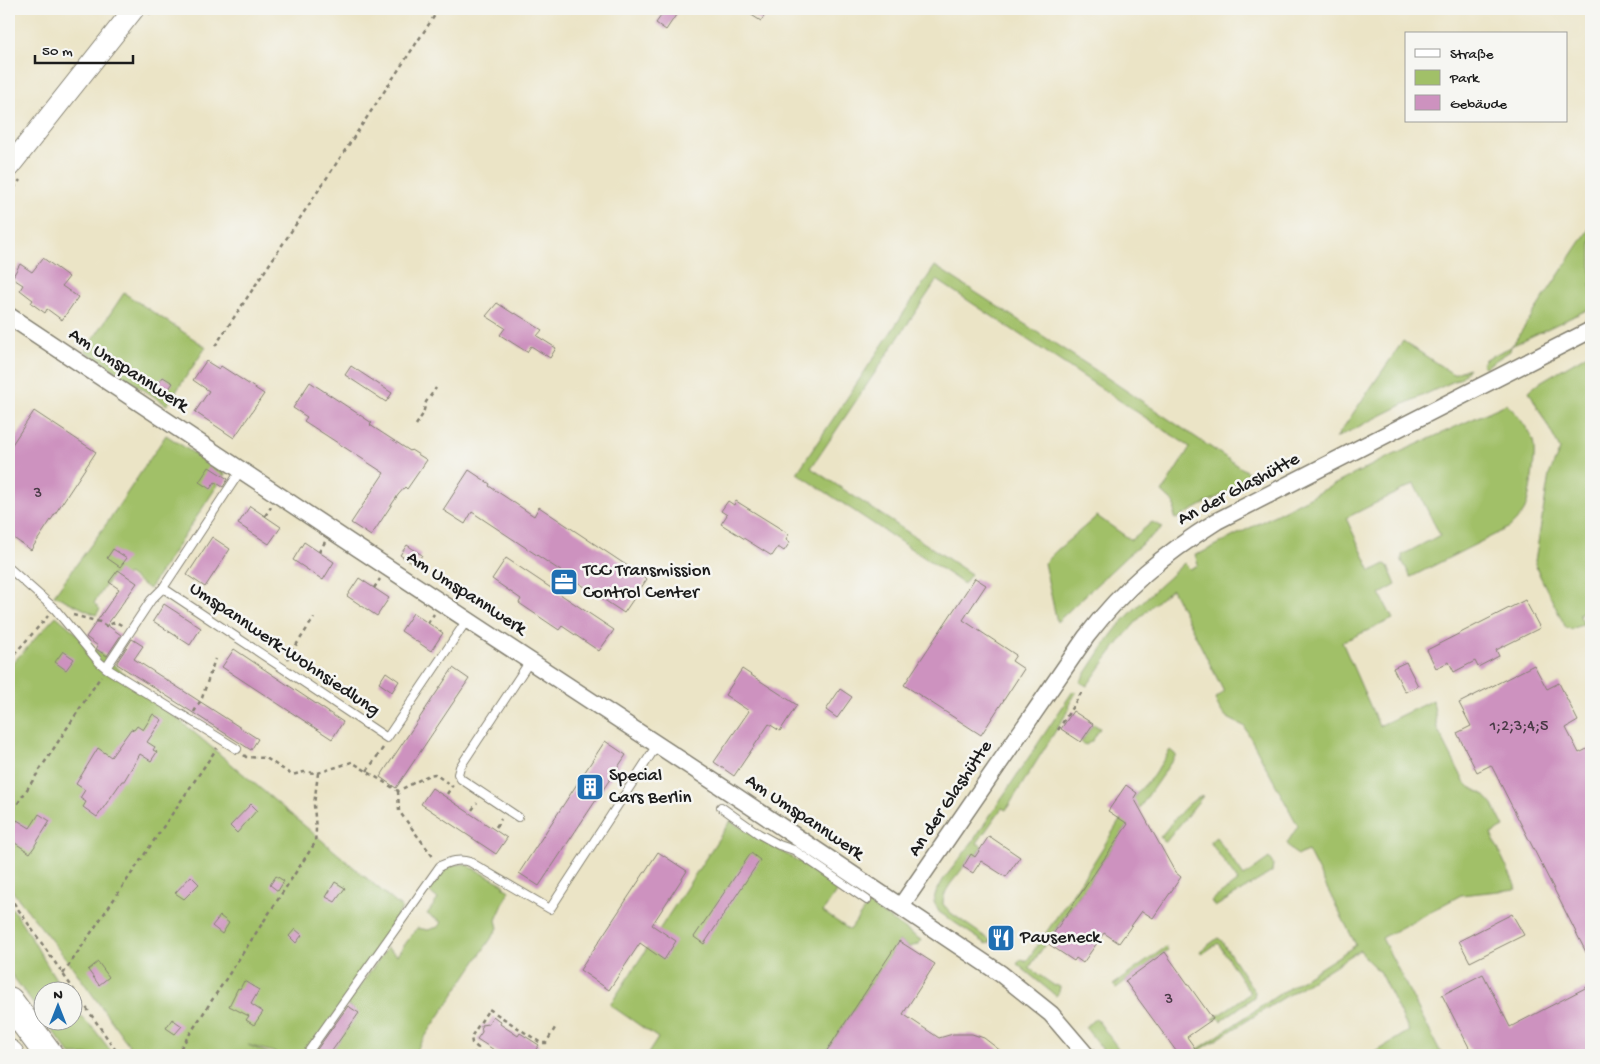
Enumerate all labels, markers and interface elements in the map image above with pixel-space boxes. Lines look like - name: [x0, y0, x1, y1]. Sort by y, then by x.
- scale bar: [35, 32, 132, 64]
- legend: [1405, 32, 1568, 122]
- text: 50 m: [42, 43, 73, 61]
- text: Straße: [1450, 46, 1494, 64]
- text: Park: [1449, 70, 1480, 88]
- text: Gebäude: [1450, 96, 1507, 114]
- street label: Am Umspannwerk: [64, 324, 194, 419]
- street label: An der Glashütte: [1174, 448, 1304, 532]
- house number: 3: [33, 485, 42, 504]
- street label: Am Umspannwerk: [402, 547, 532, 642]
- place label: TCC Transmission Control Center: [582, 560, 711, 605]
- office icon: TCC Transmission Control Center: [549, 567, 579, 597]
- street label: Umspannwerk-Wohnsiedlung: [184, 577, 384, 723]
- house number: 1;2;3;4;5: [1489, 718, 1548, 737]
- street label: An der Glashütte: [904, 736, 998, 861]
- place label: Special Cars Berlin: [609, 765, 692, 810]
- street label: Am Umspannwerk: [740, 770, 869, 867]
- building icon: Special Cars Berlin: [575, 772, 605, 802]
- restaurant icon: Pauseneck: [986, 923, 1016, 953]
- place label: Pauseneck: [1019, 927, 1102, 950]
- north arrow: [32, 982, 82, 1032]
- text: N: [53, 987, 63, 1004]
- house number: 3: [1164, 991, 1173, 1010]

